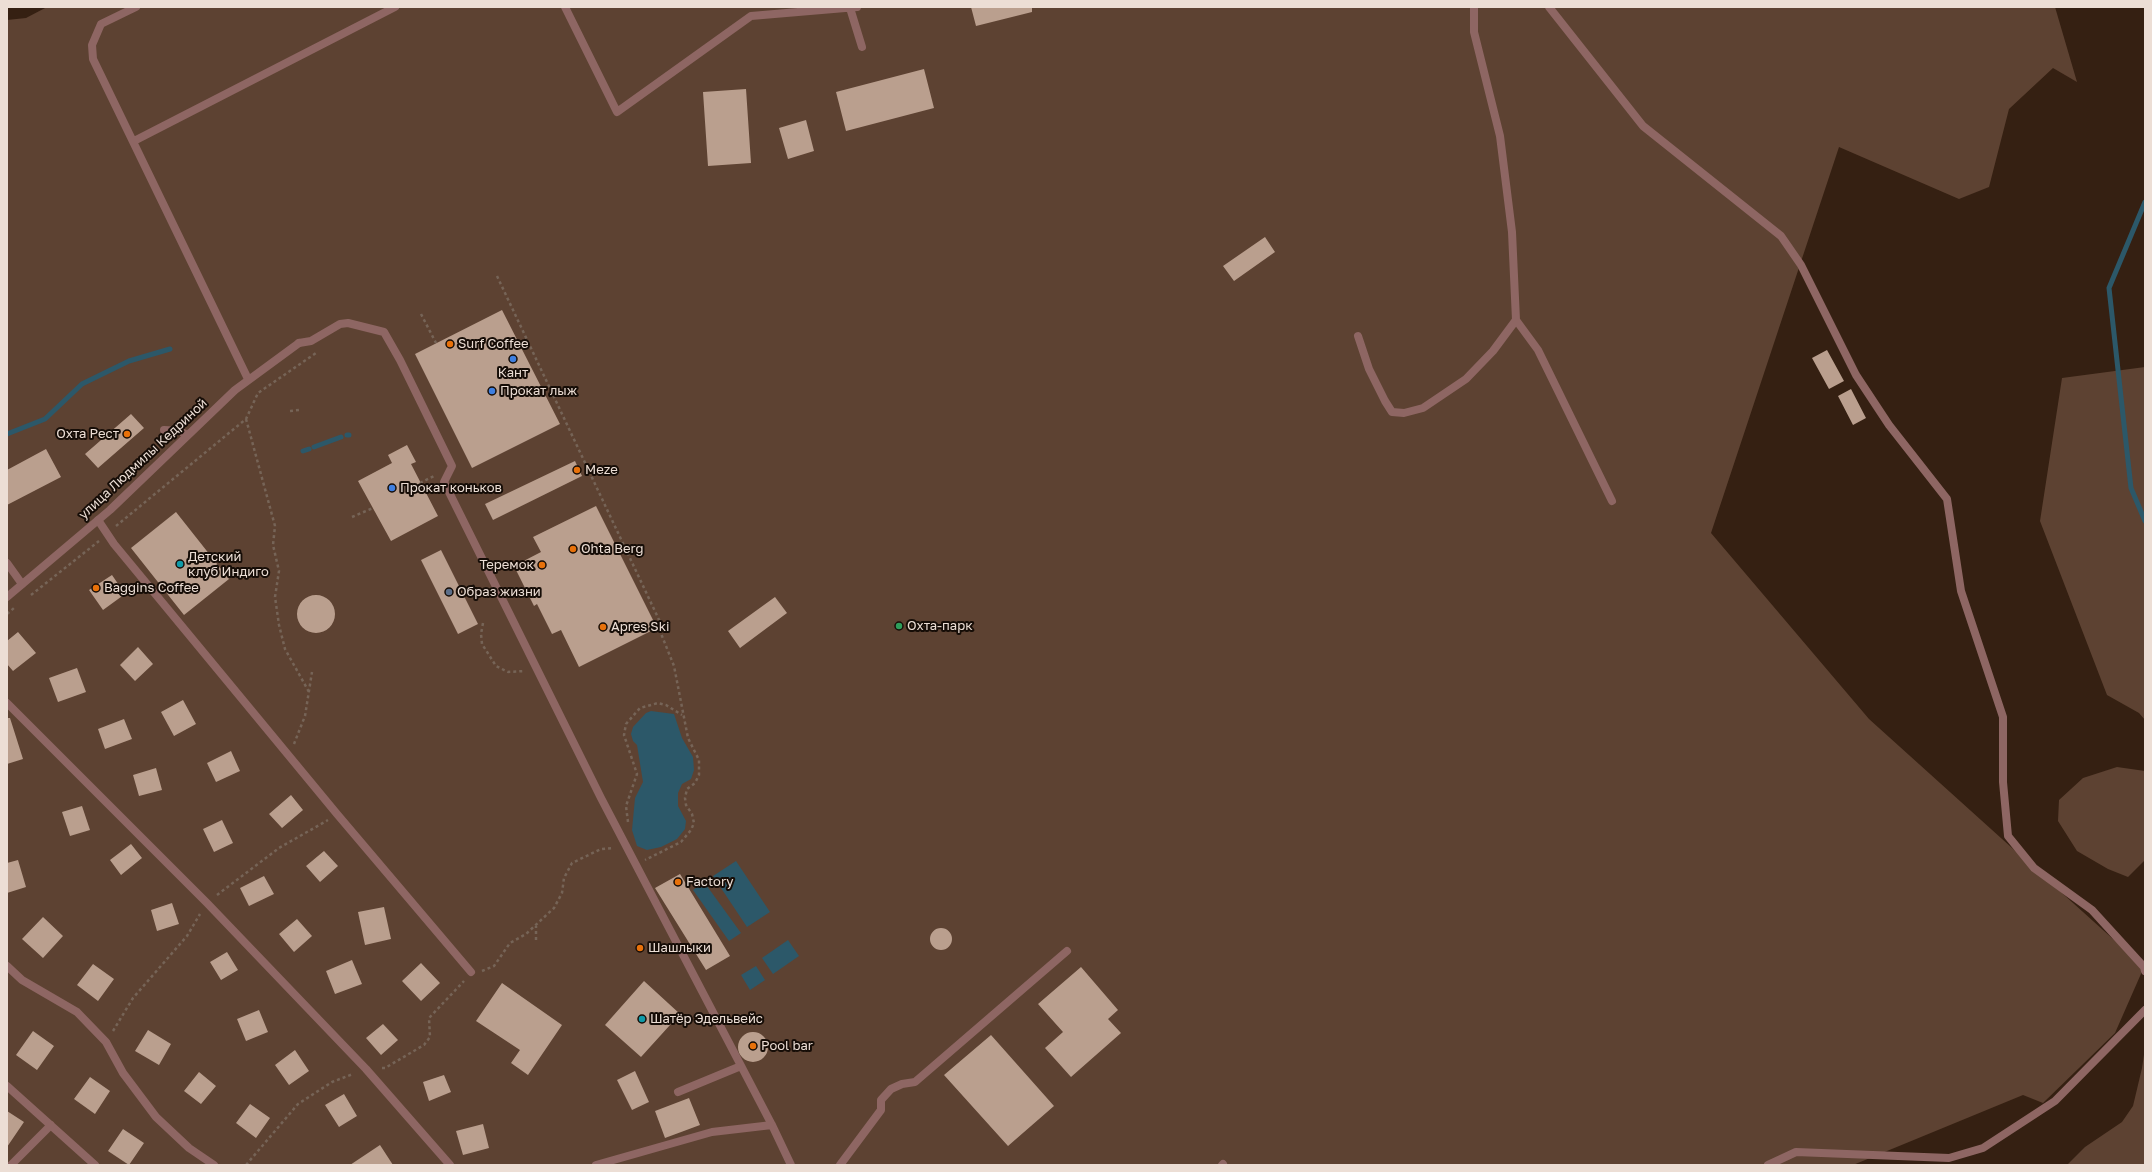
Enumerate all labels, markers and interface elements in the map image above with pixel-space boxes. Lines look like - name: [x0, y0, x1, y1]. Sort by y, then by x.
- place label: Surf Coffee: [458, 336, 529, 352]
- marker: Surf Coffee: [445, 339, 455, 349]
- marker: Кант: [508, 354, 518, 364]
- place label: Кант: [498, 365, 528, 381]
- place label: Прокат лыж: [500, 383, 577, 399]
- marker: Прокат лыж: [487, 386, 497, 396]
- street label: улица Людмилы Кедриной: [76, 395, 210, 523]
- place label: Охта Рест: [56, 426, 119, 442]
- marker: Охта Рест: [122, 429, 132, 439]
- place label: Meze: [585, 462, 618, 478]
- marker: Meze: [572, 465, 582, 475]
- place label: Прокат коньков: [400, 480, 502, 496]
- marker: Прокат коньков: [387, 483, 397, 493]
- place label: Ohta Berg: [581, 541, 643, 557]
- marker: Ohta Berg: [568, 544, 578, 554]
- place label: Детский клуб Индиго: [188, 549, 269, 580]
- place label: Теремок: [479, 557, 534, 573]
- marker: Детский клуб Индиго: [175, 559, 185, 569]
- marker: Теремок: [537, 560, 547, 570]
- place label: Baggins Coffee: [104, 580, 199, 596]
- marker: Baggins Coffee: [91, 583, 101, 593]
- place label: Образ жизни: [457, 584, 541, 600]
- marker: Образ жизни: [444, 587, 454, 597]
- place label: Охта-парк: [907, 618, 973, 634]
- place label: Apres Ski: [611, 619, 669, 635]
- marker: Охта-парк: [894, 621, 904, 631]
- marker: Apres Ski: [598, 622, 608, 632]
- place label: Factory: [686, 874, 734, 890]
- marker: Factory: [673, 877, 683, 887]
- place label: Шашлыки: [648, 940, 711, 956]
- marker: Шашлыки: [635, 943, 645, 953]
- place label: Шатёр Эдельвейс: [650, 1011, 763, 1027]
- marker: Шатёр Эдельвейс: [637, 1014, 647, 1024]
- place label: Pool bar: [761, 1038, 813, 1054]
- marker: Pool bar: [748, 1041, 758, 1051]

